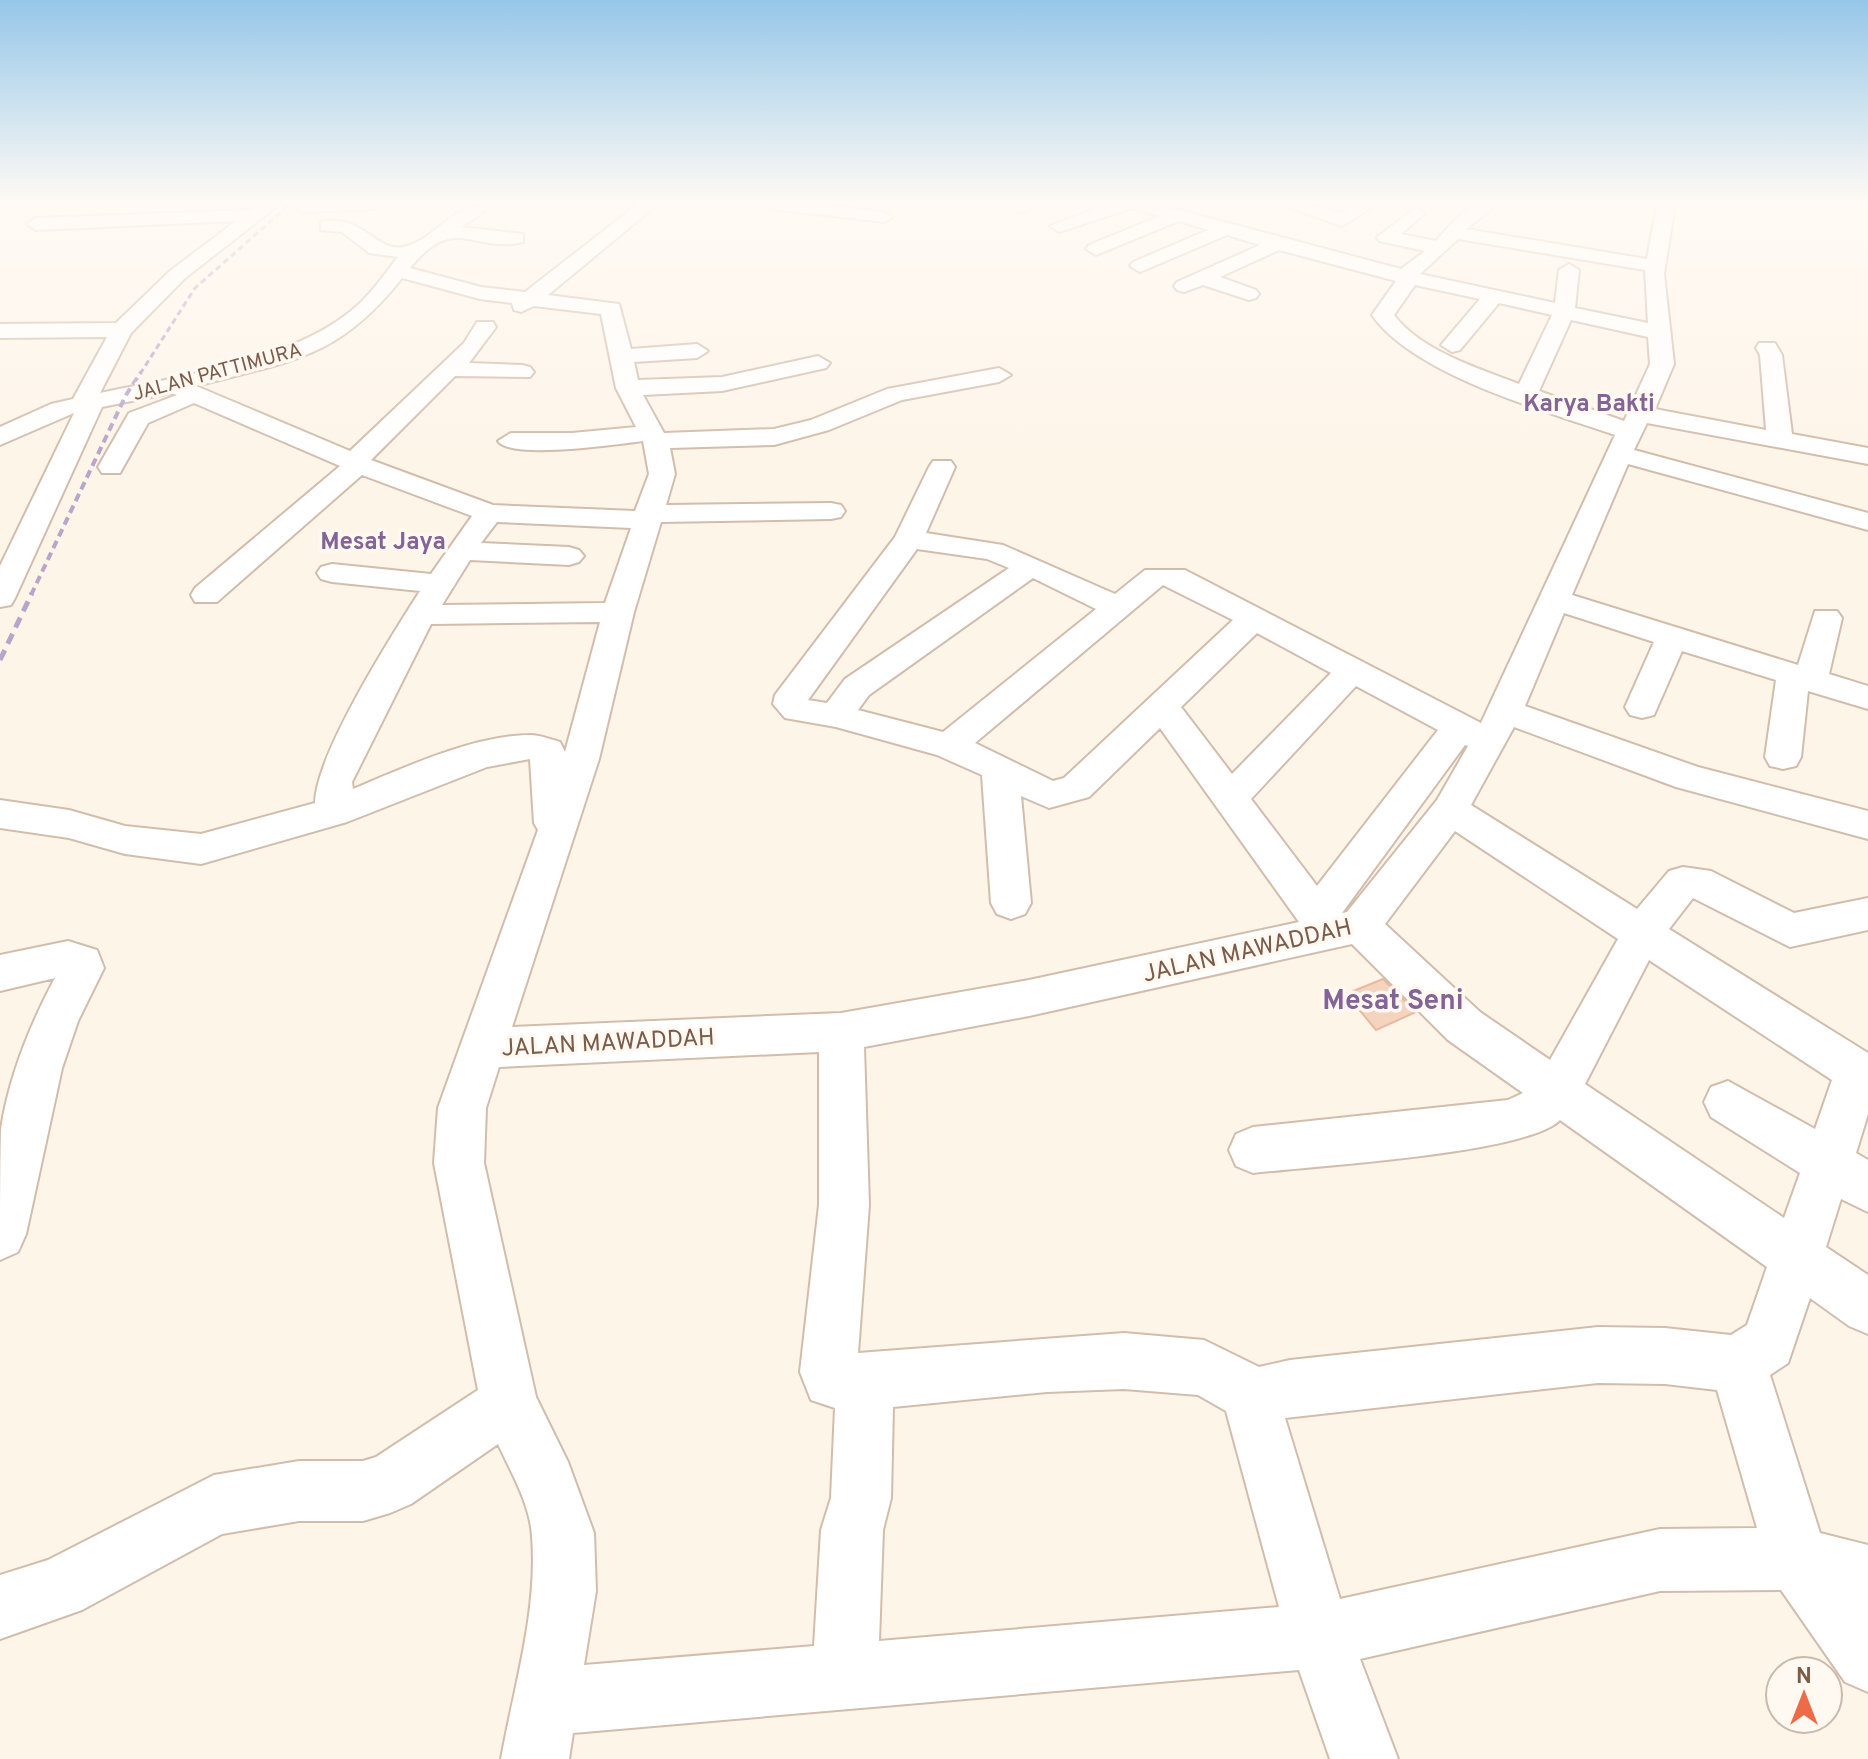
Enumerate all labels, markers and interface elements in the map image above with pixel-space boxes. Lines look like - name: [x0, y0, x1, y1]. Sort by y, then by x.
- street label: JALAN PATTIMURA: [130, 338, 305, 408]
- district label: Karya Bakti: [1523, 390, 1655, 420]
- district label: Mesat Jaya: [320, 528, 446, 558]
- street label: JALAN MAWADDAH: [1140, 913, 1355, 991]
- district label: Mesat Seni: [1322, 984, 1464, 1020]
- street label: JALAN MAWADDAH: [501, 1023, 715, 1065]
- north arrow: [1764, 1655, 1844, 1735]
- text: N: [1796, 1664, 1812, 1691]

